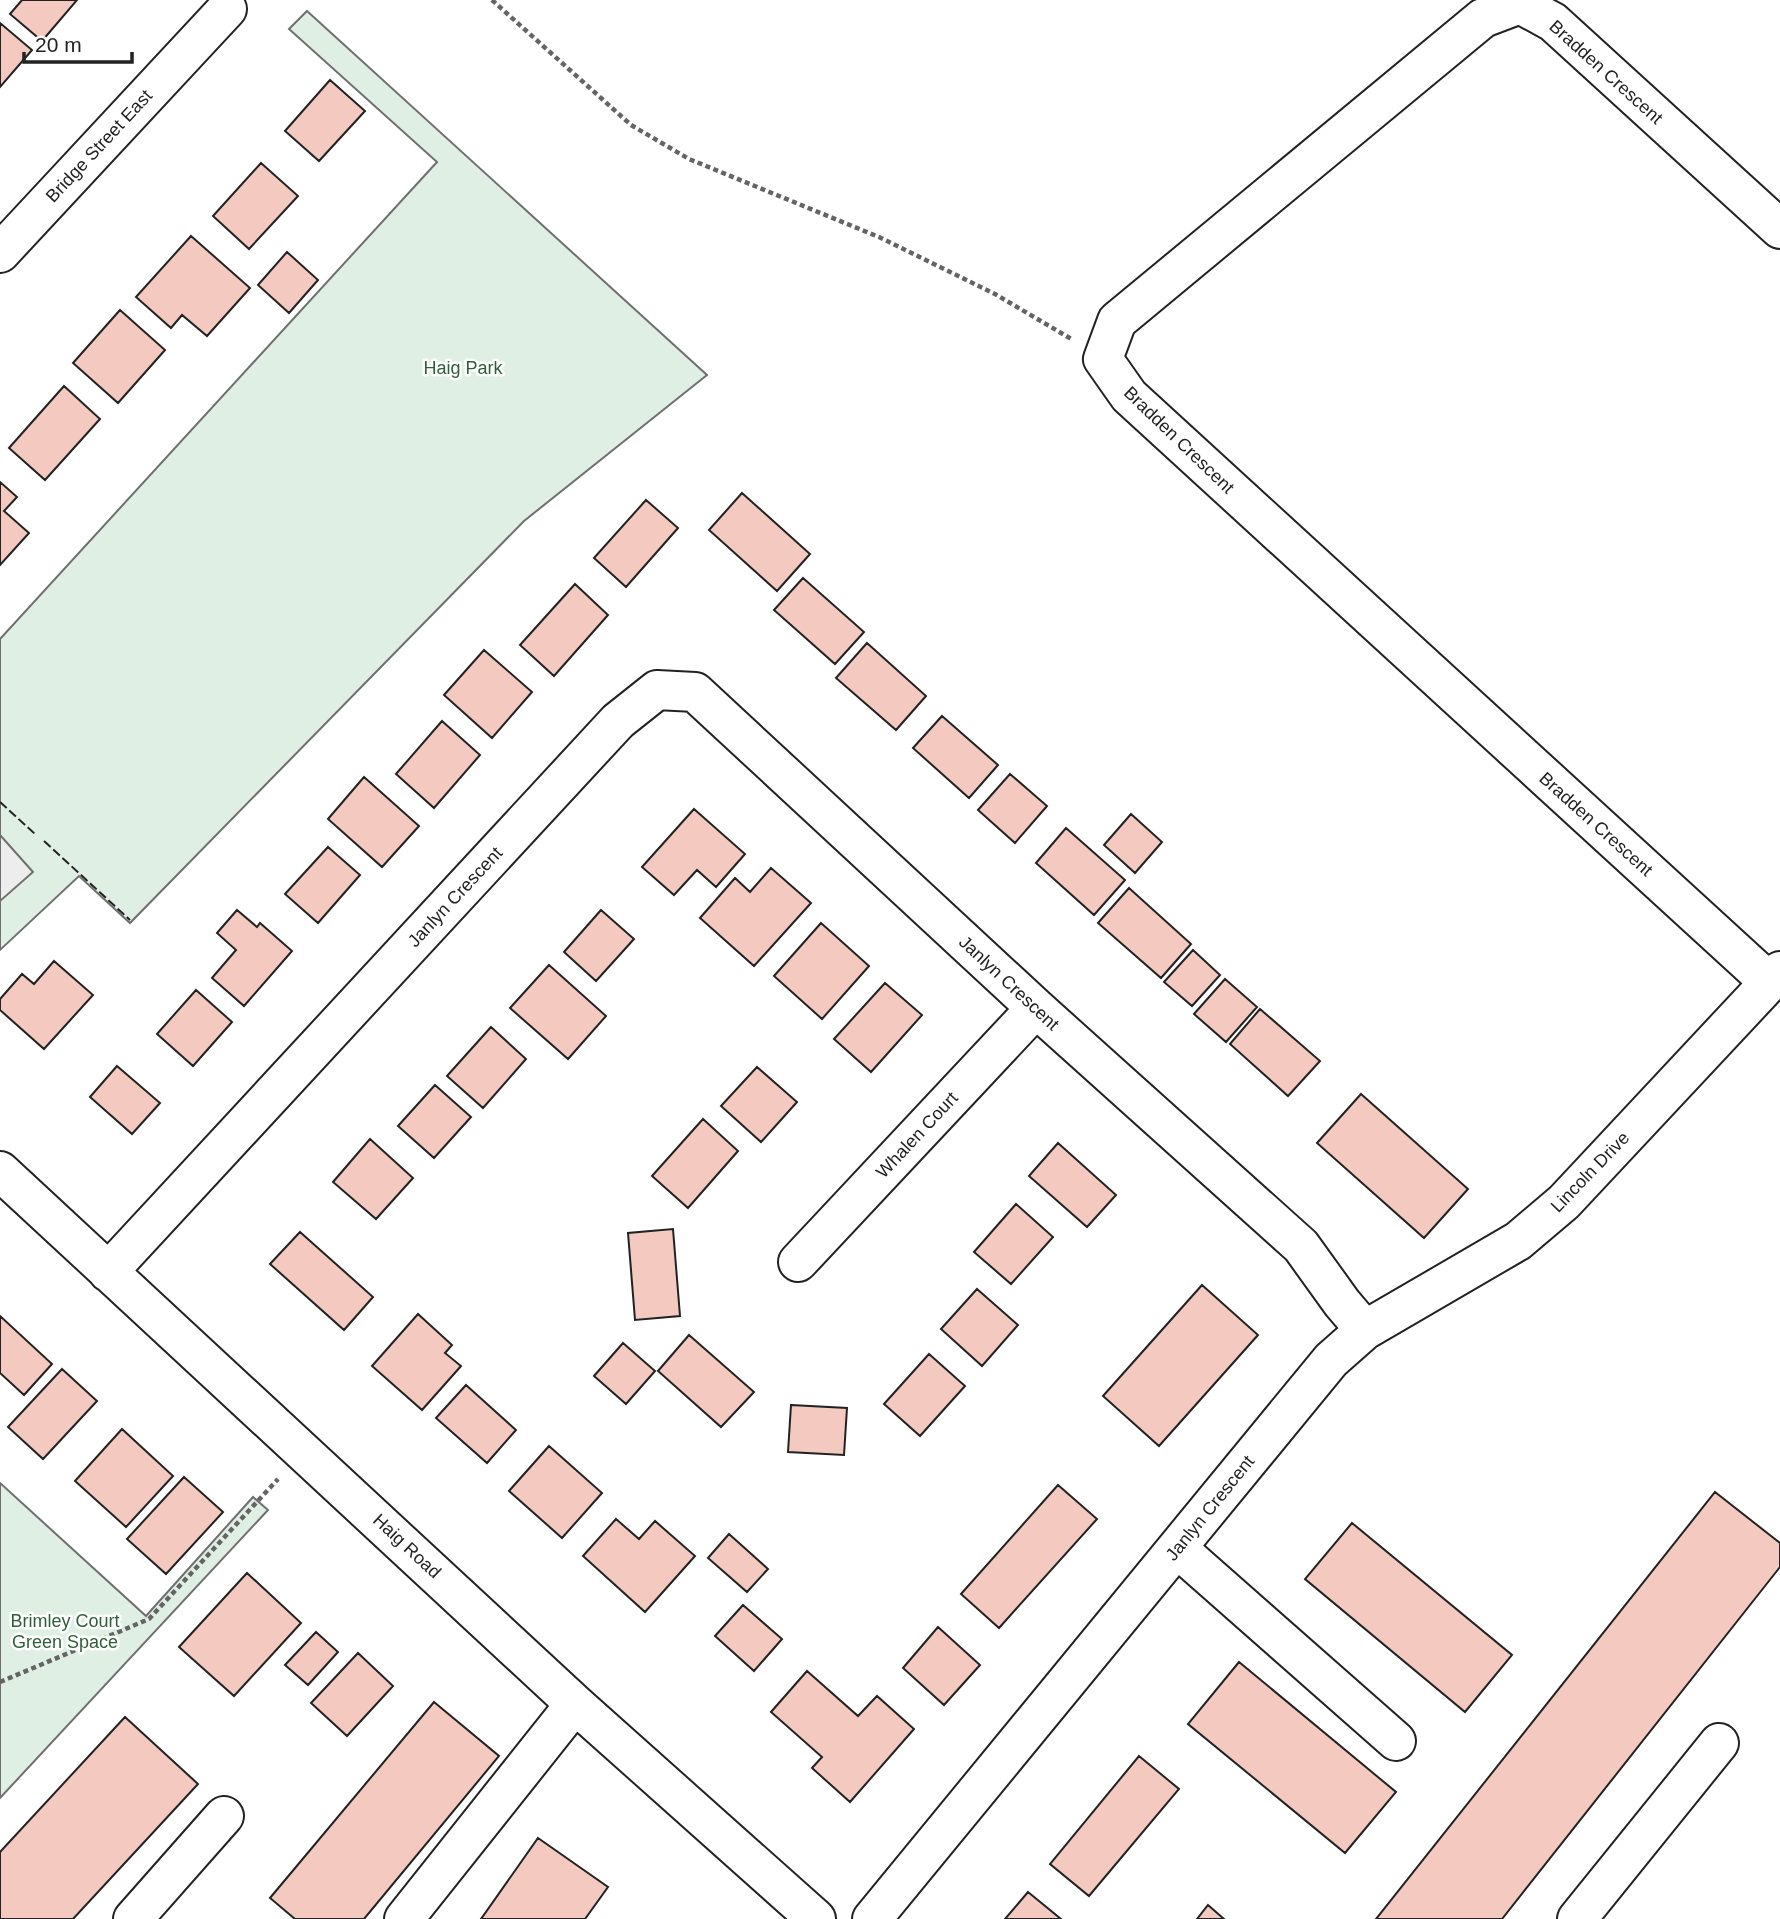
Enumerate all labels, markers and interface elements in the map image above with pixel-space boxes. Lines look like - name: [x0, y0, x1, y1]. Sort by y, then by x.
- street label: Bradden Crescent: [1545, 16, 1667, 128]
- scale bar: [24, 21, 133, 65]
- text: 20 m: [35, 33, 82, 56]
- street label: Bridge Street East: [42, 86, 156, 206]
- park label: Haig Park: [423, 358, 504, 378]
- street label: Bradden Crescent: [1120, 382, 1238, 498]
- street label: Bradden Crescent: [1535, 768, 1657, 880]
- street label: Janlyn Crescent: [404, 843, 506, 951]
- street label: Janlyn Crescent: [955, 932, 1063, 1034]
- street label: Whalen Court: [872, 1088, 962, 1182]
- street label: Lincoln Drive: [1547, 1128, 1633, 1216]
- street label: Janlyn Crescent: [1162, 1452, 1258, 1564]
- street label: Haig Road: [369, 1510, 445, 1582]
- park label: Brimley Court Green Space: [10, 1611, 120, 1652]

